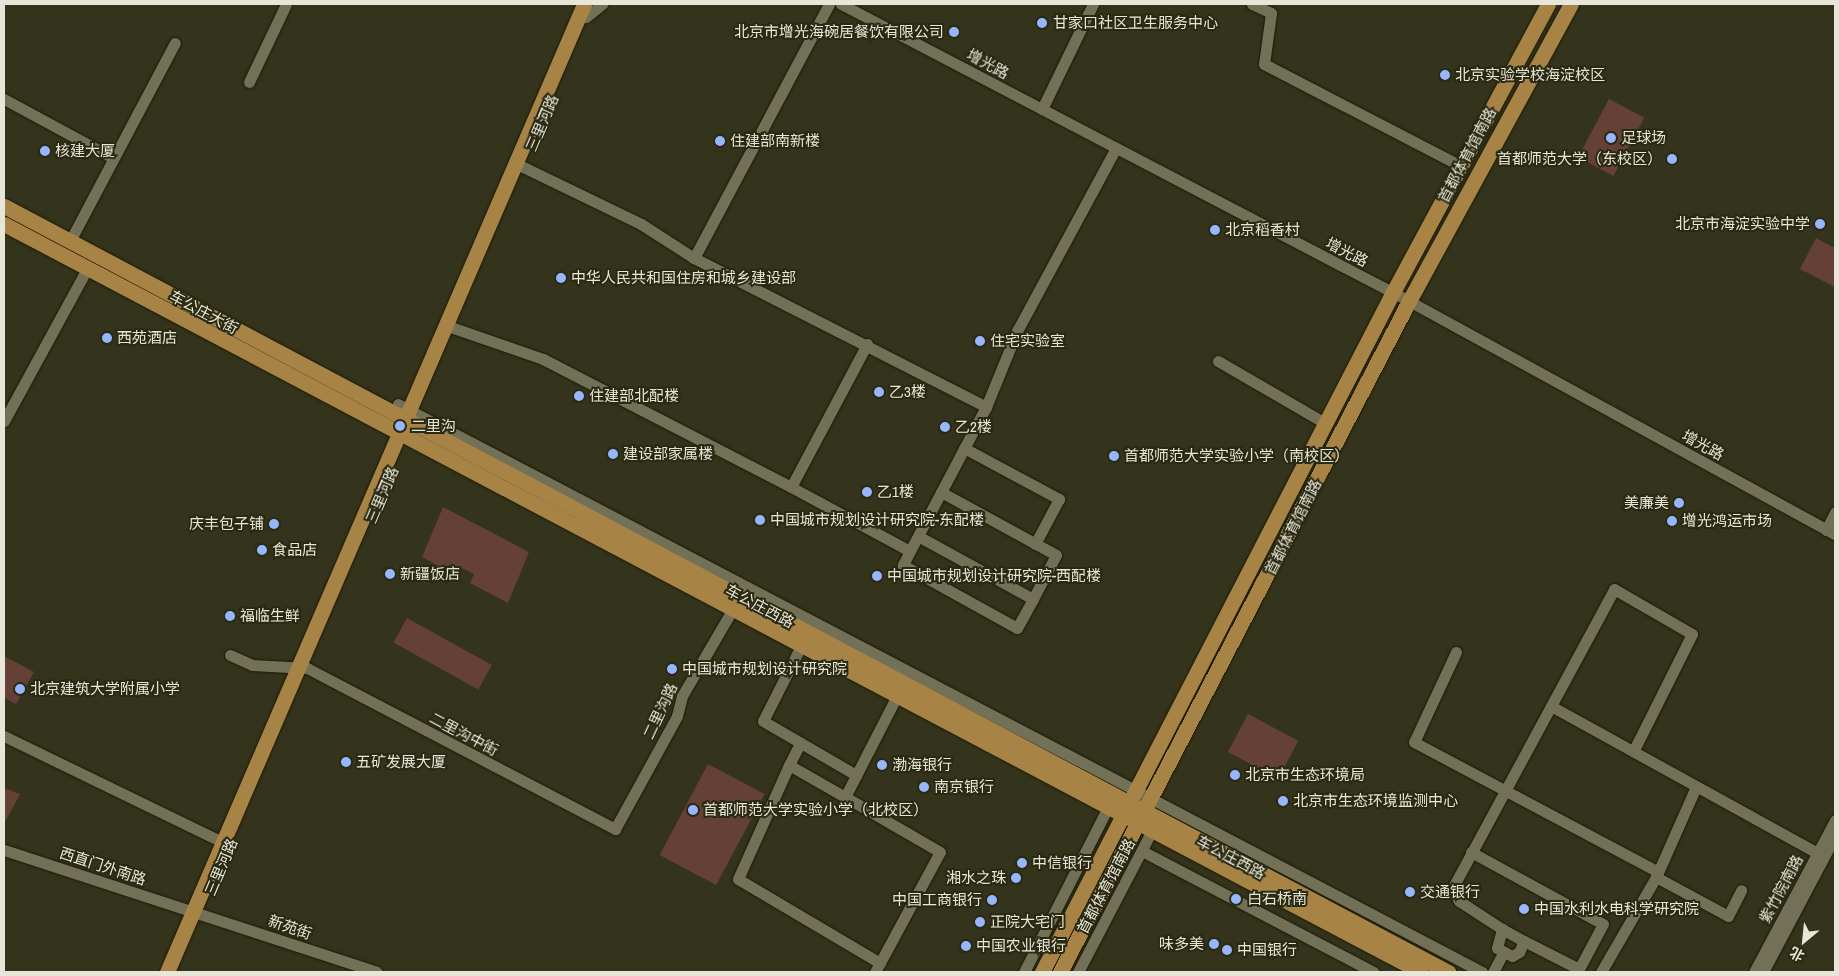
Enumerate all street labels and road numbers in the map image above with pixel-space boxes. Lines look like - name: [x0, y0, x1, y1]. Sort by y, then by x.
- street label: 增光路: [964, 45, 1012, 83]
- street label: 三里河路: [522, 92, 562, 154]
- street label: 首都体育馆南路: [1434, 104, 1500, 206]
- street label: 增光路: [1323, 234, 1371, 270]
- street label: 车公庄大街: [167, 286, 241, 338]
- street label: 增光路: [1679, 426, 1727, 464]
- street label: 三里河路: [362, 464, 402, 526]
- street label: 首都体育馆南路: [1261, 476, 1325, 578]
- street label: 车公庄西路: [723, 580, 797, 632]
- street label: 二里沟路: [639, 680, 681, 742]
- street label: 二里沟中街: [427, 708, 501, 760]
- street label: 车公庄西路: [1194, 831, 1268, 883]
- street label: 首都体育馆南路: [1073, 835, 1139, 937]
- street label: 三里河路: [201, 836, 241, 898]
- street label: 西直门外南路: [57, 844, 149, 888]
- street label: 紫竹院南路: [1755, 852, 1807, 926]
- street label: 新苑街: [266, 911, 314, 943]

